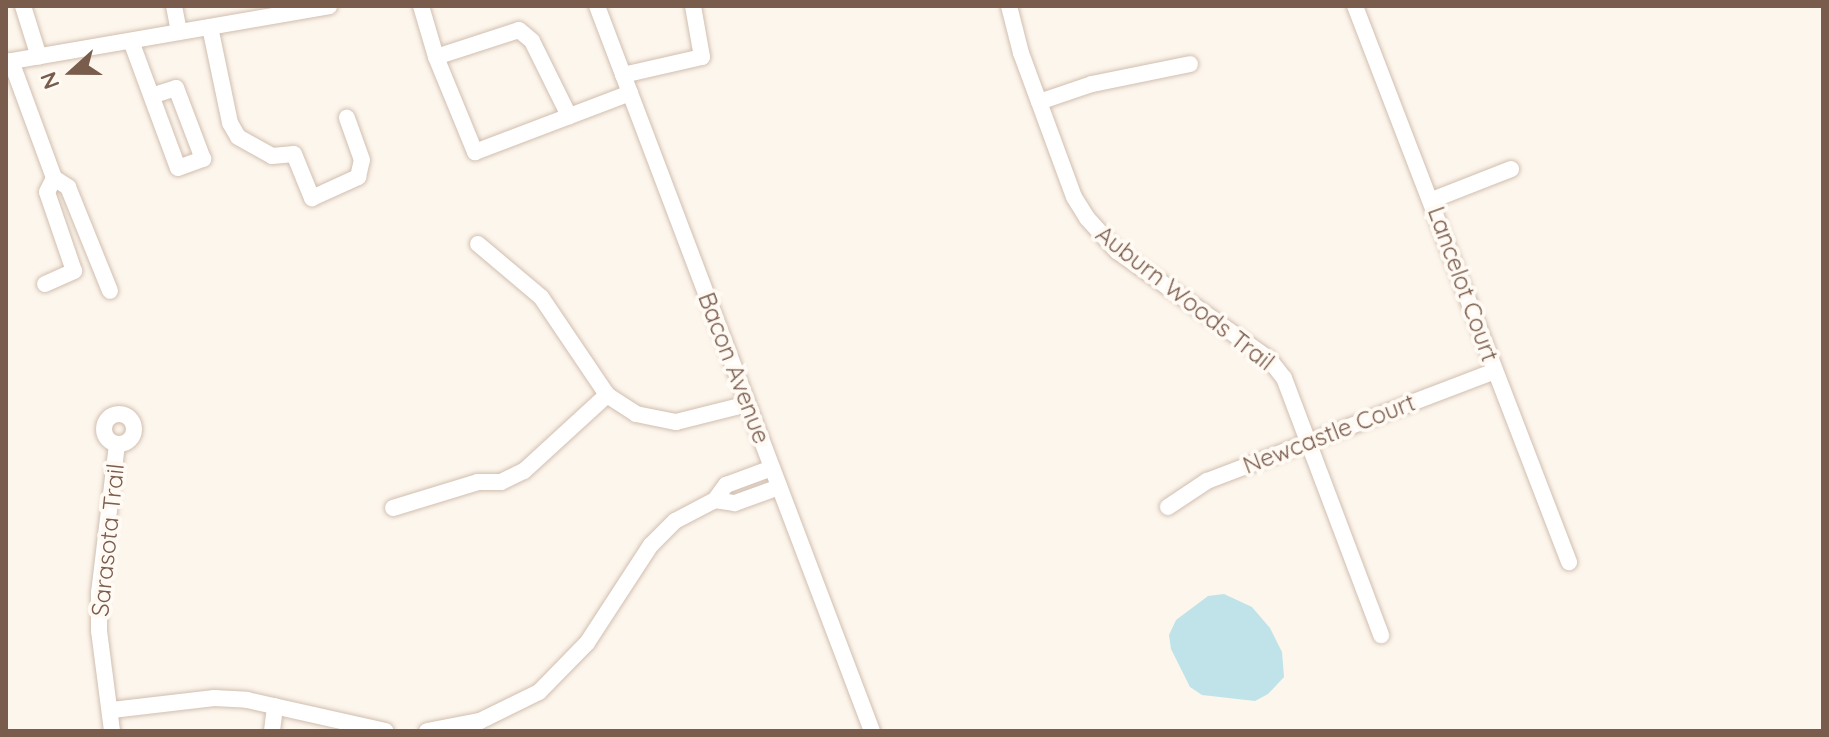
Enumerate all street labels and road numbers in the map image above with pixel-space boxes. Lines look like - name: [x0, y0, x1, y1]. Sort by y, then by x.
- street label: Lancelot Court: [1422, 203, 1504, 365]
- street label: Auburn Woods Trail: [1090, 219, 1280, 377]
- street label: Bacon Avenue: [692, 288, 776, 448]
- street label: Newcastle Court: [1239, 388, 1419, 480]
- street label: Sarasota Trail: [86, 462, 130, 618]

